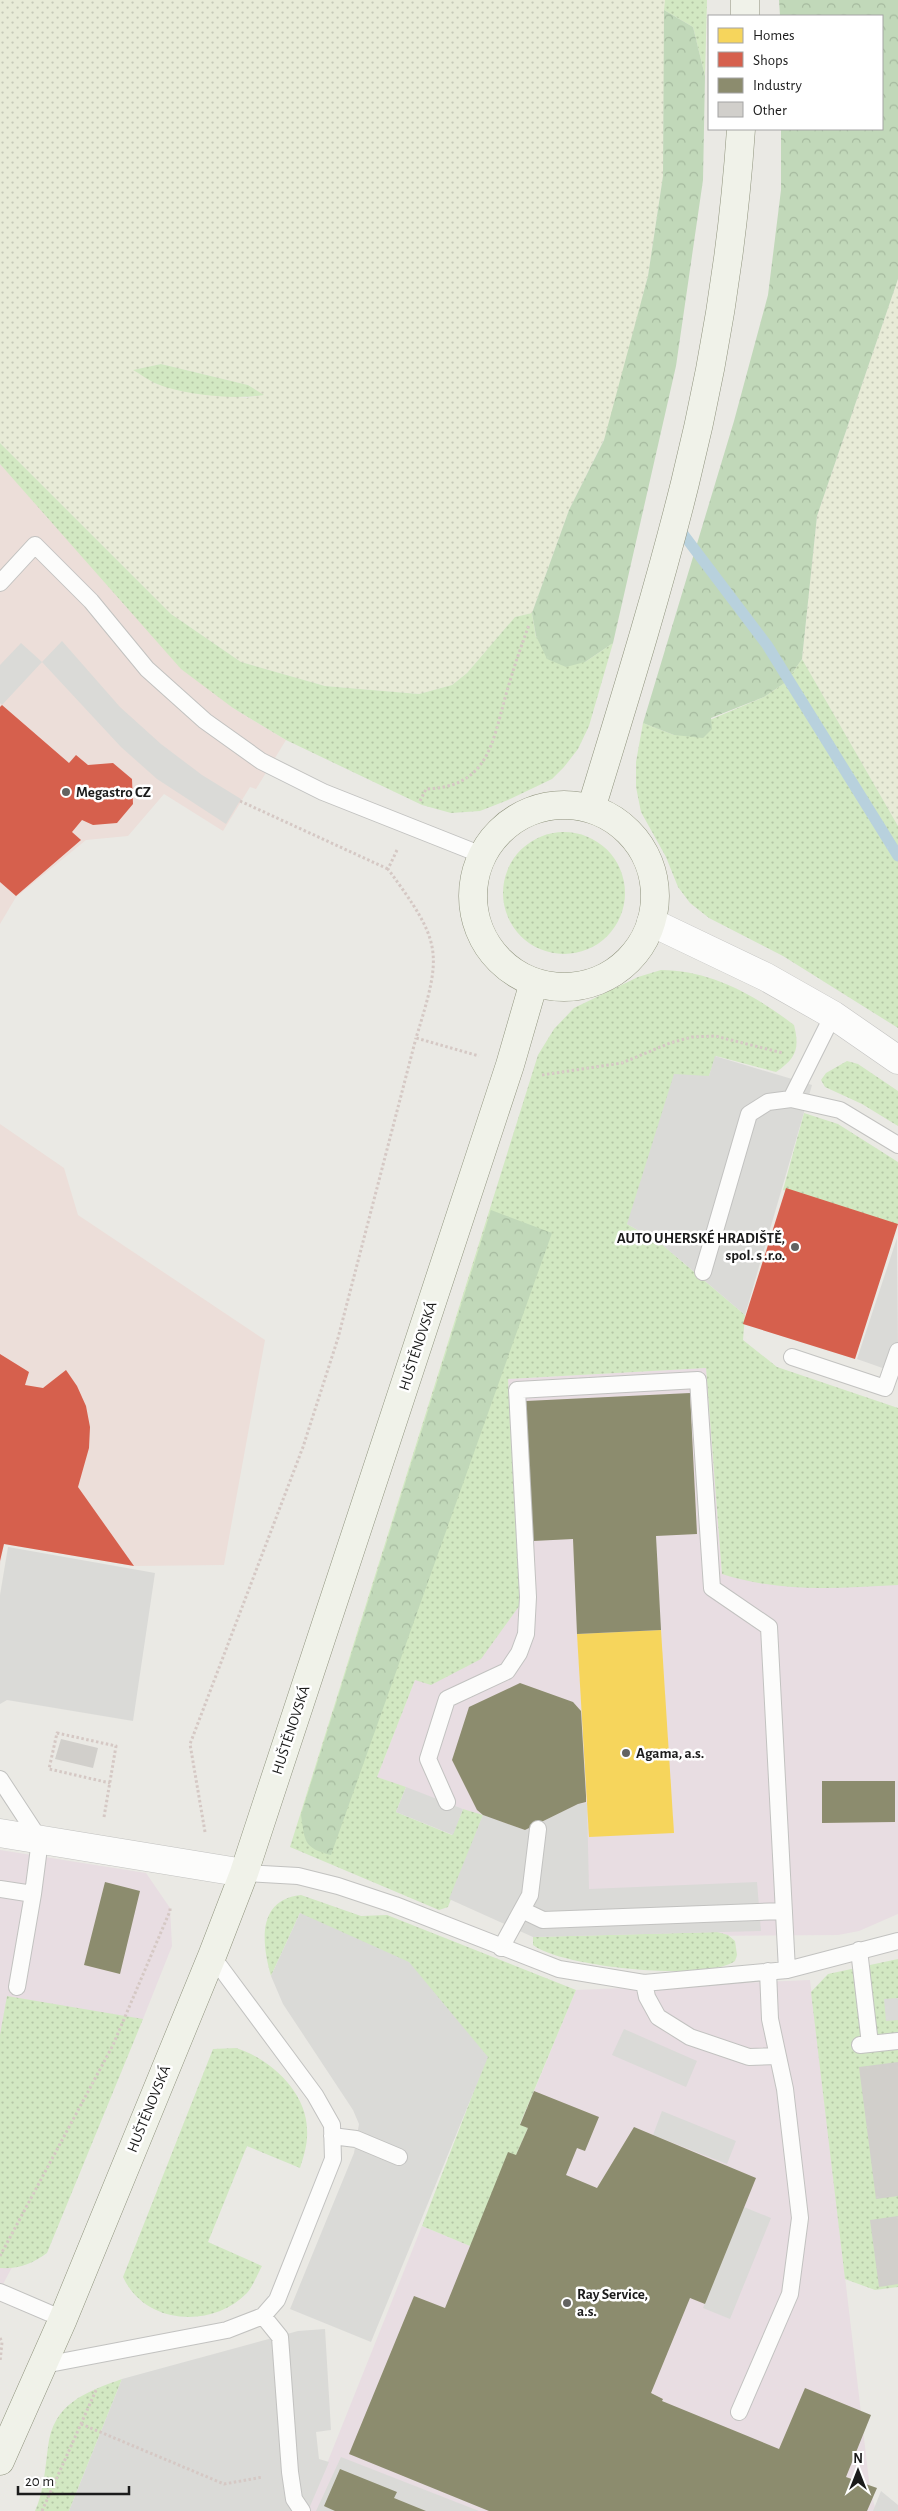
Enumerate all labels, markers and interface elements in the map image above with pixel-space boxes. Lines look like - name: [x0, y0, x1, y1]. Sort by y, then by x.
- legend: [708, 15, 883, 130]
- text: Homes: [753, 28, 795, 43]
- text: Shops: [753, 53, 788, 68]
- text: Industry: [753, 78, 802, 93]
- text: Other: [753, 103, 787, 118]
- place label: Megastro CZ: [76, 785, 151, 800]
- marker: Megastro CZ: [60, 786, 72, 798]
- place label: AUTO UHERSKÉ HRADIŠTĚ, spol. s .r.o.: [617, 1229, 785, 1263]
- marker: AUTO UHERSKÉ HRADIŠTĚ, spol. s .r.o.: [789, 1241, 801, 1253]
- street label: HUŠTĚNOVSKÁ: [395, 1299, 440, 1392]
- street label: HUŠTĚNOVSKÁ: [268, 1683, 313, 1776]
- place label: Agama, a.s.: [636, 1746, 704, 1761]
- marker: Agama, a.s.: [620, 1747, 632, 1759]
- street label: HUŠTĚNOVSKÁ: [123, 2062, 173, 2155]
- place label: Ray Service, a.s.: [577, 2287, 648, 2319]
- marker: Ray Service, a.s.: [561, 2297, 573, 2309]
- north arrow: [833, 2446, 883, 2496]
- text: N: [853, 2452, 863, 2466]
- scale bar: [18, 2464, 129, 2496]
- text: 20 m: [25, 2474, 54, 2489]

